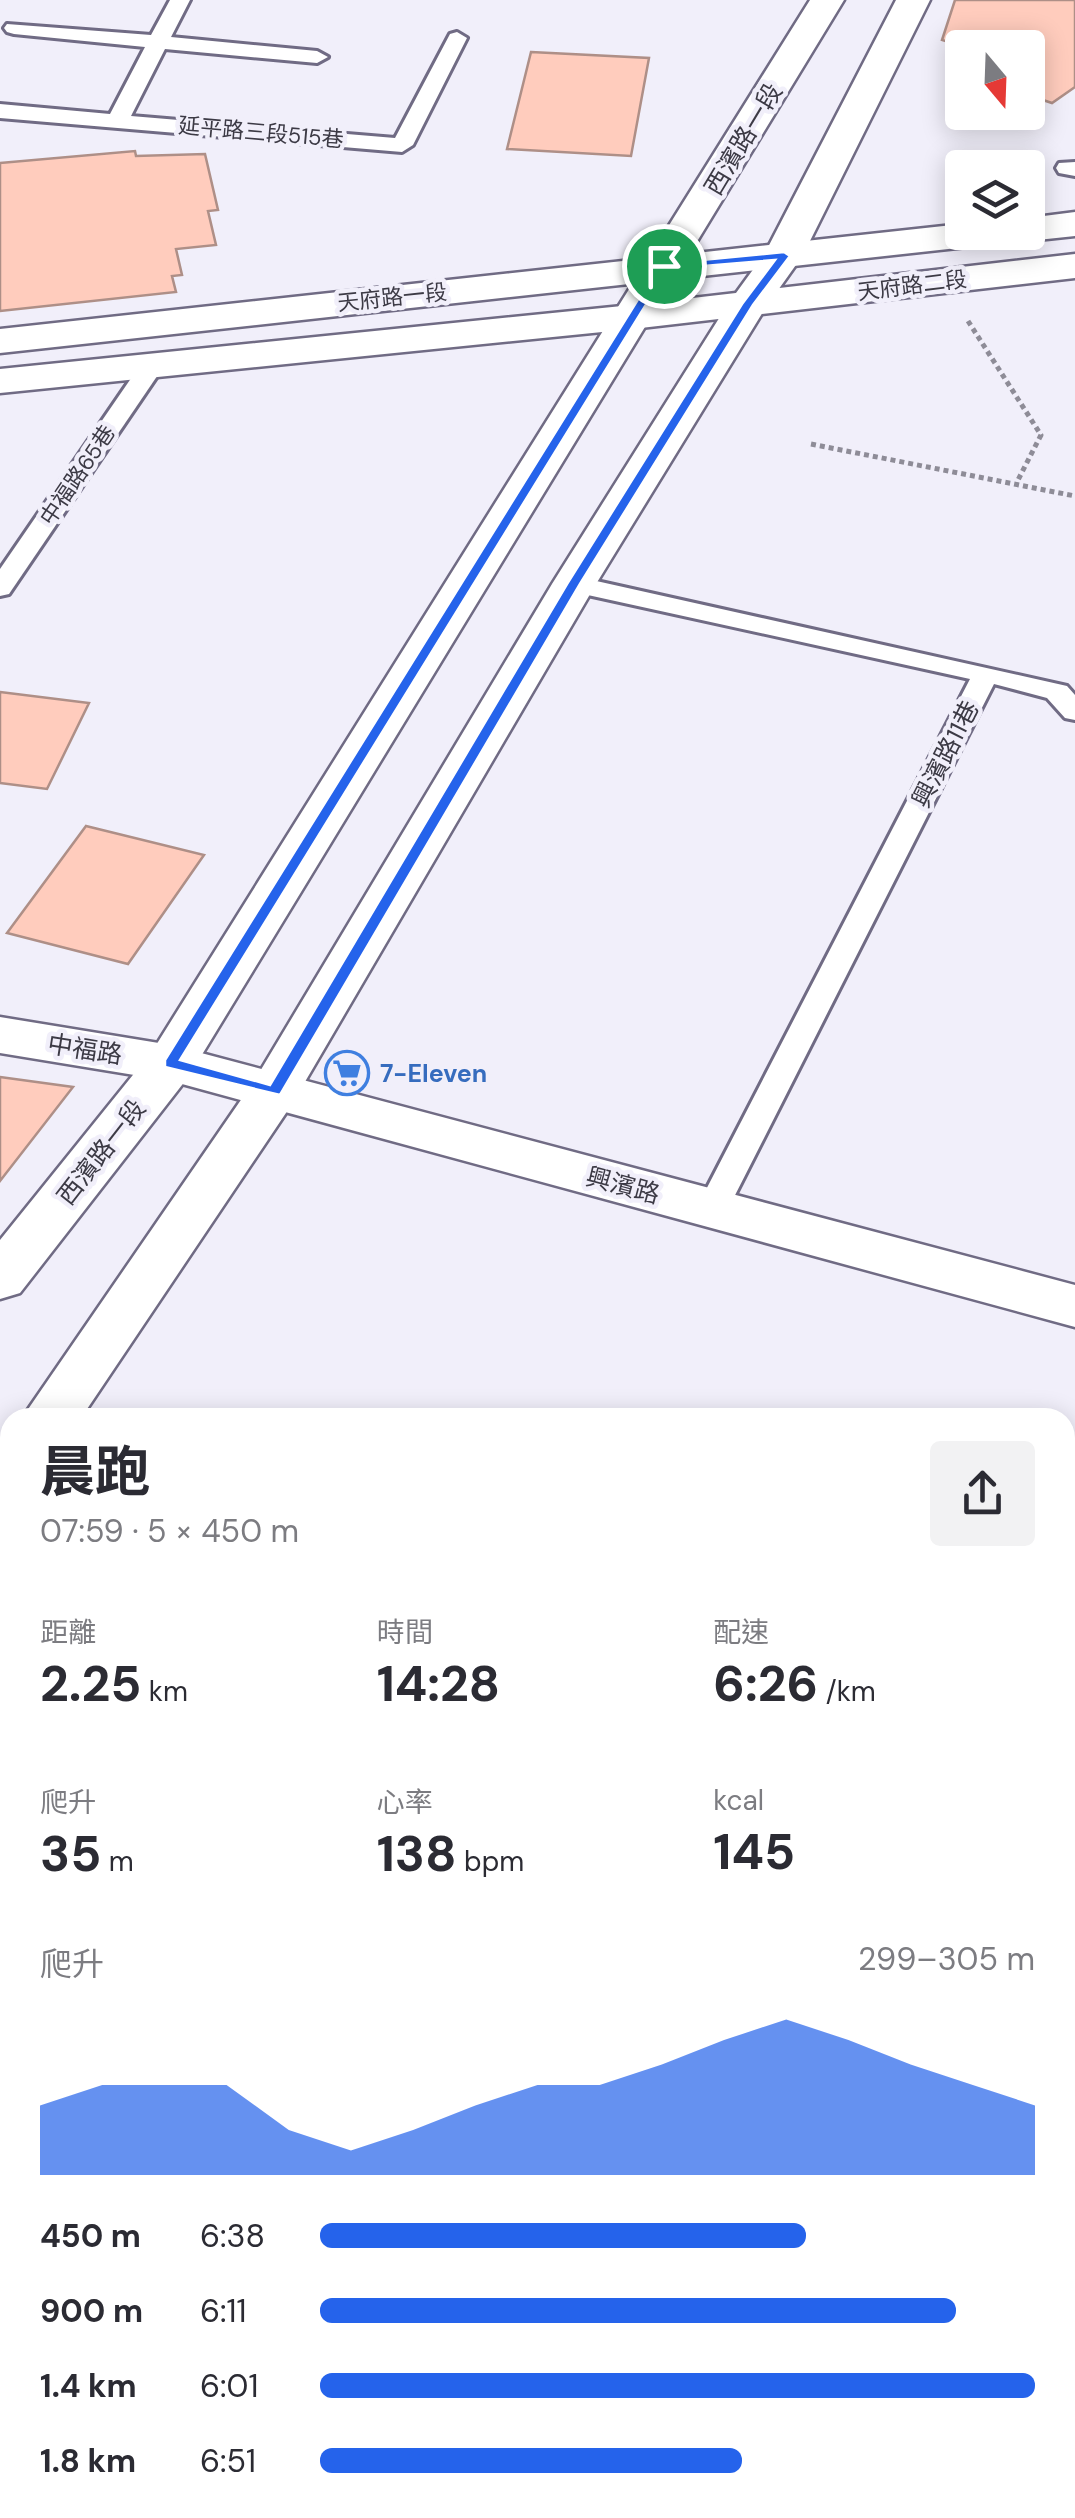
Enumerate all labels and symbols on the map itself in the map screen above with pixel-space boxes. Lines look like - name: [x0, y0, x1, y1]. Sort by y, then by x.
- north arrow: [945, 30, 1045, 130]
- street label: 西濱路一段: [697, 77, 790, 201]
- street label: 延平路三段515巷: [177, 111, 345, 154]
- pin: [622, 224, 707, 309]
- street label: 天府路二段: [856, 264, 968, 307]
- street label: 天府路一段: [336, 277, 448, 318]
- street label: 中福路65巷: [33, 420, 122, 531]
- street label: 興濱路11巷: [905, 695, 986, 813]
- street label: 中福路: [45, 1027, 125, 1072]
- supermarket icon: 7-Eleven: [324, 1050, 370, 1096]
- place label: 7-Eleven: [380, 1057, 487, 1090]
- street label: 西濱路一段: [50, 1093, 153, 1212]
- street label: 興濱路: [582, 1160, 663, 1211]

